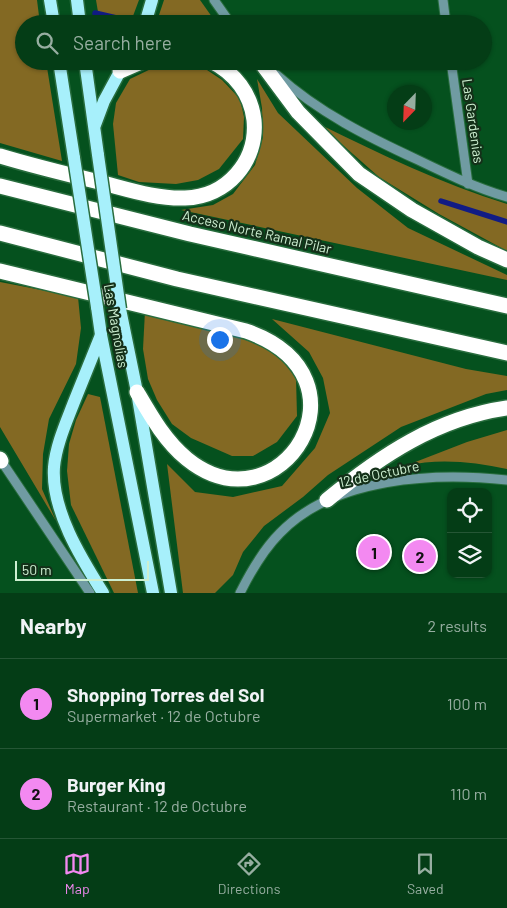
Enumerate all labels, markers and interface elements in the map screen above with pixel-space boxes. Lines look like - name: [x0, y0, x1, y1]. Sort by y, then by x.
- search box: [15, 15, 492, 70]
- icon: search: [33, 29, 61, 57]
- text: Search here: [73, 31, 172, 54]
- street label: Las Gardenias: [459, 77, 488, 165]
- north arrow: [387, 85, 432, 130]
- street label: Acceso Norte Ramal Pilar: [181, 206, 333, 257]
- street label: Las Magnolias: [101, 283, 132, 370]
- your location: [207, 327, 233, 353]
- street label: 12 de Octubre: [337, 457, 421, 490]
- map controls: [447, 488, 492, 578]
- button: locate: [447, 488, 492, 533]
- pin: 1: [358, 533, 390, 571]
- button: layers: [447, 533, 492, 578]
- pin: 2: [404, 537, 436, 575]
- scale bar: [15, 558, 149, 581]
- text: 50 m: [22, 561, 51, 578]
- text: Nearby: [20, 613, 86, 638]
- text: 2 results: [428, 616, 487, 635]
- text: Shopping Torres del Sol: [67, 683, 265, 706]
- text: 1: [33, 694, 39, 713]
- text: 100 m: [447, 694, 487, 713]
- text: Supermarket · 12 de Octubre: [67, 706, 260, 725]
- text: Burger King: [67, 773, 166, 796]
- text: 2: [32, 784, 40, 803]
- text: 110 m: [450, 784, 487, 803]
- text: Restaurant · 12 de Octubre: [67, 796, 247, 815]
- tab: Map: [63, 850, 91, 897]
- tab: Directions: [218, 850, 280, 897]
- tab: Saved: [407, 850, 444, 897]

